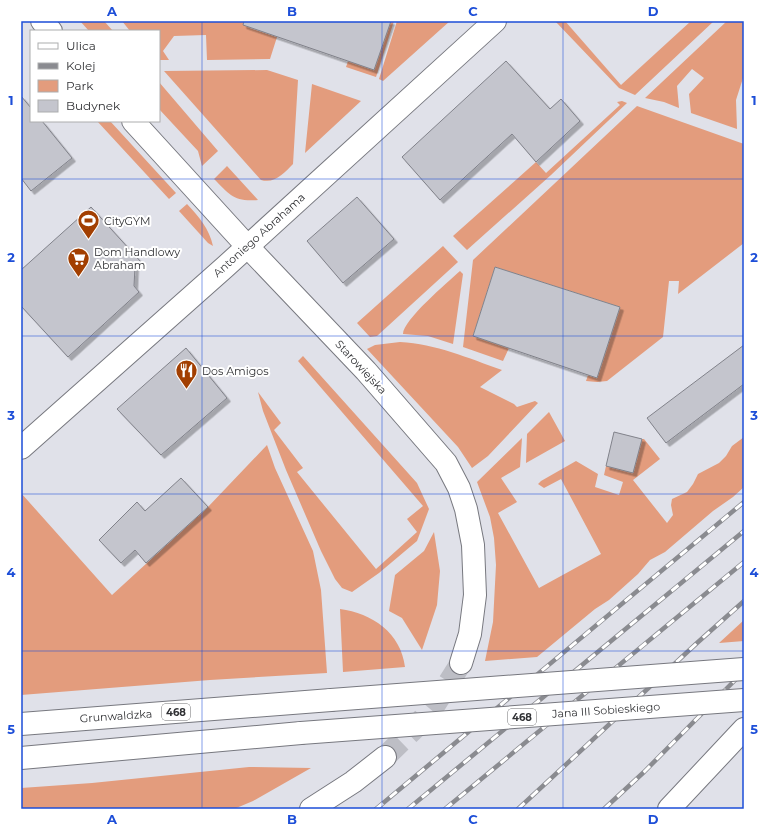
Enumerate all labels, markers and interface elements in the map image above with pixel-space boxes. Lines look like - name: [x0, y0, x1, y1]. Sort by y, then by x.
- text: A: [106, 3, 118, 19]
- text: B: [287, 3, 297, 19]
- text: C: [468, 3, 478, 19]
- text: D: [648, 3, 659, 19]
- legend: [30, 30, 160, 122]
- text: Ulica: [66, 38, 96, 53]
- text: Kolej: [66, 58, 95, 73]
- text: Park: [66, 78, 94, 93]
- text: 1: [8, 92, 14, 108]
- text: 1: [751, 92, 757, 108]
- text: Budynek: [66, 98, 121, 113]
- street label: Antoniego Abrahama: [210, 190, 308, 280]
- sports icon: CityGYM: [76, 208, 102, 241]
- place label: CityGYM: [104, 214, 150, 228]
- supermarket icon: Dom Handlowy Abraham: [65, 245, 91, 278]
- place label: Dom Handlowy Abraham: [94, 245, 180, 272]
- text: 2: [7, 249, 15, 265]
- text: 2: [750, 249, 758, 265]
- street label: Starowiejska: [332, 337, 390, 397]
- restaurant icon: Dos Amigos: [174, 358, 200, 391]
- place label: Dos Amigos: [202, 364, 269, 378]
- text: 3: [6, 407, 15, 423]
- text: 3: [749, 407, 758, 423]
- text: 4: [7, 564, 16, 580]
- text: 4: [750, 564, 759, 580]
- street label: Jana III Sobieskiego: [550, 699, 661, 721]
- road number: 468: [162, 704, 190, 720]
- street label: Grunwaldzka: [79, 706, 153, 726]
- road number: 468: [508, 709, 536, 725]
- text: 5: [7, 721, 15, 737]
- text: 5: [750, 721, 758, 737]
- text: A: [106, 811, 118, 827]
- text: B: [287, 811, 297, 827]
- text: C: [468, 811, 478, 827]
- text: D: [648, 811, 659, 827]

